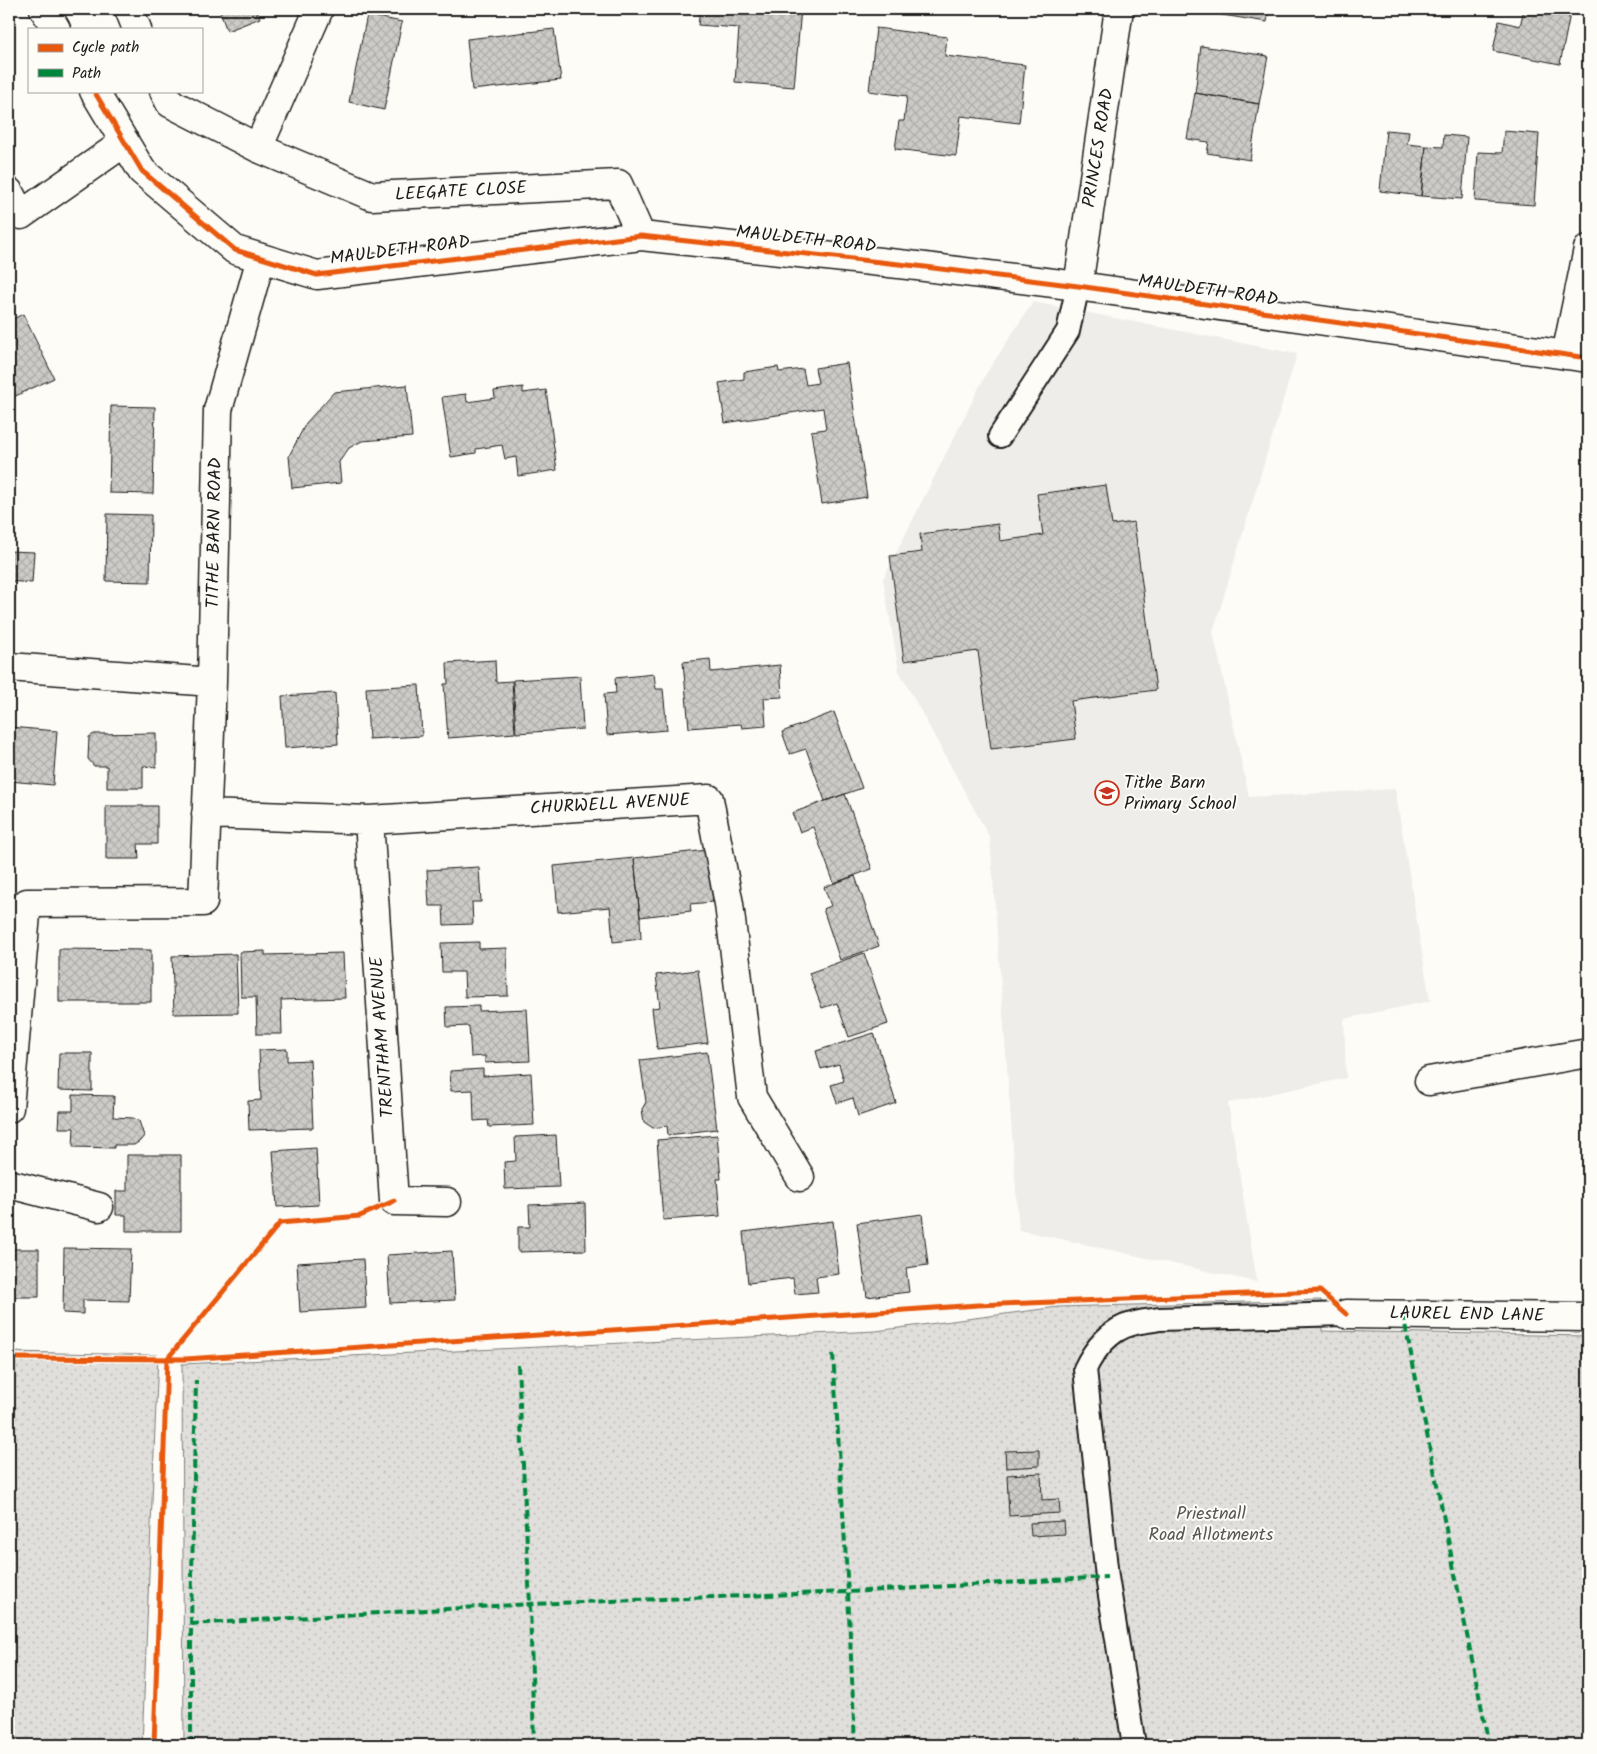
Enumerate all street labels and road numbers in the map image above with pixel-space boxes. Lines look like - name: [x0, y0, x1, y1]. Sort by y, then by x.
- street label: PRINCES ROAD: [1075, 86, 1123, 210]
- street label: LEEGATE CLOSE: [394, 174, 528, 210]
- street label: MAULDETH ROAD: [734, 218, 878, 262]
- street label: MAULDETH ROAD: [328, 228, 472, 274]
- street label: MAULDETH ROAD: [1136, 267, 1280, 315]
- street label: TITHE BARN ROAD: [199, 457, 231, 609]
- street label: CHURWELL AVENUE: [529, 786, 691, 824]
- street label: TRENTHAM AVENUE: [363, 955, 403, 1119]
- street label: LAUREL END LANE: [1389, 1299, 1545, 1331]

